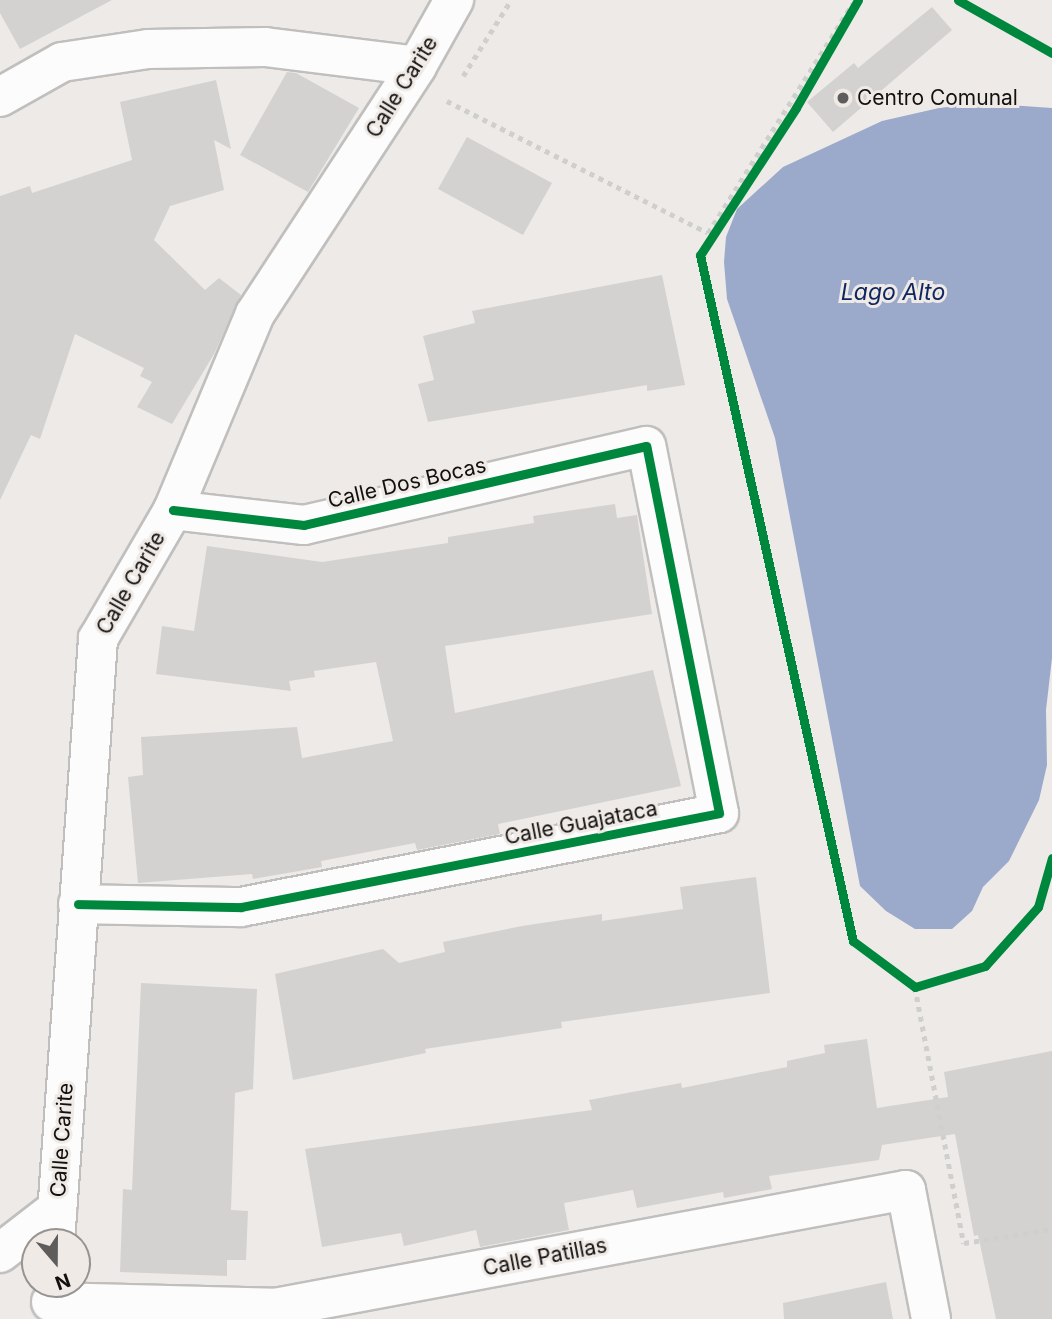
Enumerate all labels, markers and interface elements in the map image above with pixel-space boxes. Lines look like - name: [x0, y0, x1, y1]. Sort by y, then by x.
- street label: Calle Carite: [361, 32, 443, 142]
- place label: Centro Comunal: [857, 85, 1018, 111]
- marker: Centro Comunal: [835, 90, 851, 106]
- water label: Lago Alto: [841, 278, 945, 306]
- street label: Calle Dos Bocas: [325, 453, 489, 513]
- street label: Calle Carite: [91, 527, 171, 639]
- street label: Calle Guajataca: [503, 796, 659, 850]
- street label: Calle Carite: [45, 1082, 79, 1198]
- north arrow: [21, 1228, 91, 1298]
- street label: Calle Patillas: [481, 1233, 609, 1281]
- text: N: [52, 1268, 73, 1295]

